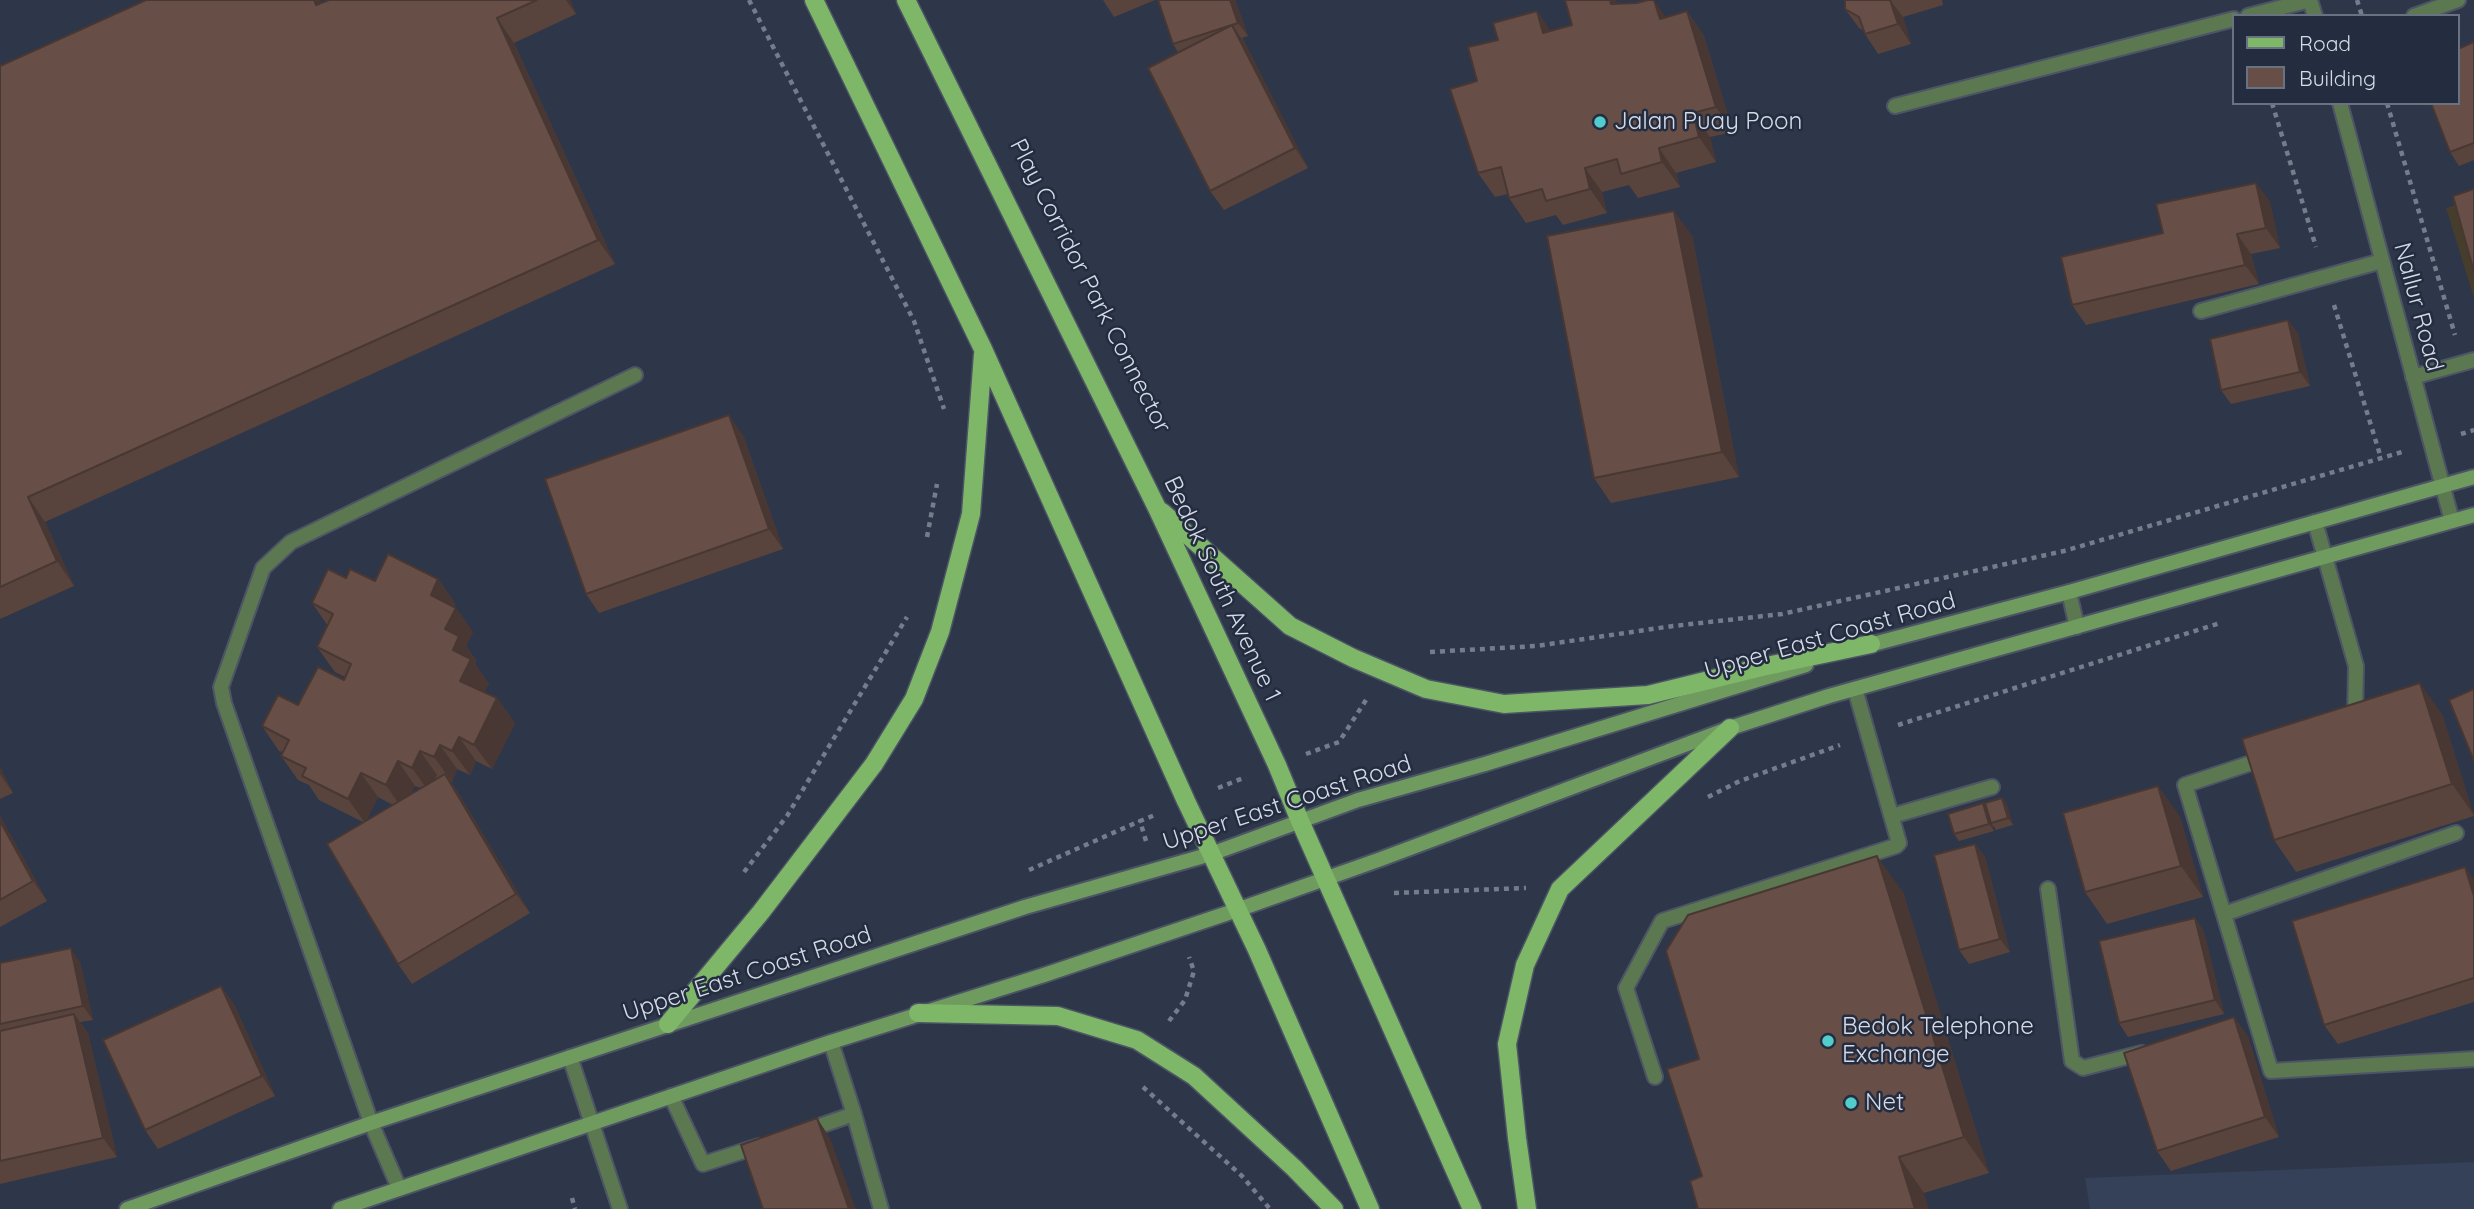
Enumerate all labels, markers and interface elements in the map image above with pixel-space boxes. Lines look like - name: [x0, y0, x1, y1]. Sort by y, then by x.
- legend: [2232, 14, 2460, 105]
- text: Road: [2299, 30, 2351, 56]
- text: Building: [2299, 65, 2376, 91]
- place label: Jalan Puay Poon: [1614, 108, 1802, 136]
- marker: Jalan Puay Poon: [1592, 114, 1608, 130]
- street label: Play Corridor Park Connector: [1003, 134, 1177, 438]
- street label: Nallur Road: [2387, 240, 2449, 374]
- street label: Bedok South Avenue 1: [1157, 472, 1287, 706]
- street label: Upper East Coast Road: [1701, 586, 1959, 686]
- street label: Upper East Coast Road: [1159, 749, 1415, 857]
- street label: Upper East Coast Road: [619, 920, 875, 1028]
- place label: Bedok Telephone Exchange: [1842, 1013, 2034, 1069]
- marker: Bedok Telephone Exchange: [1820, 1033, 1836, 1049]
- place label: Net: [1865, 1089, 1904, 1117]
- marker: Net: [1843, 1095, 1859, 1111]

